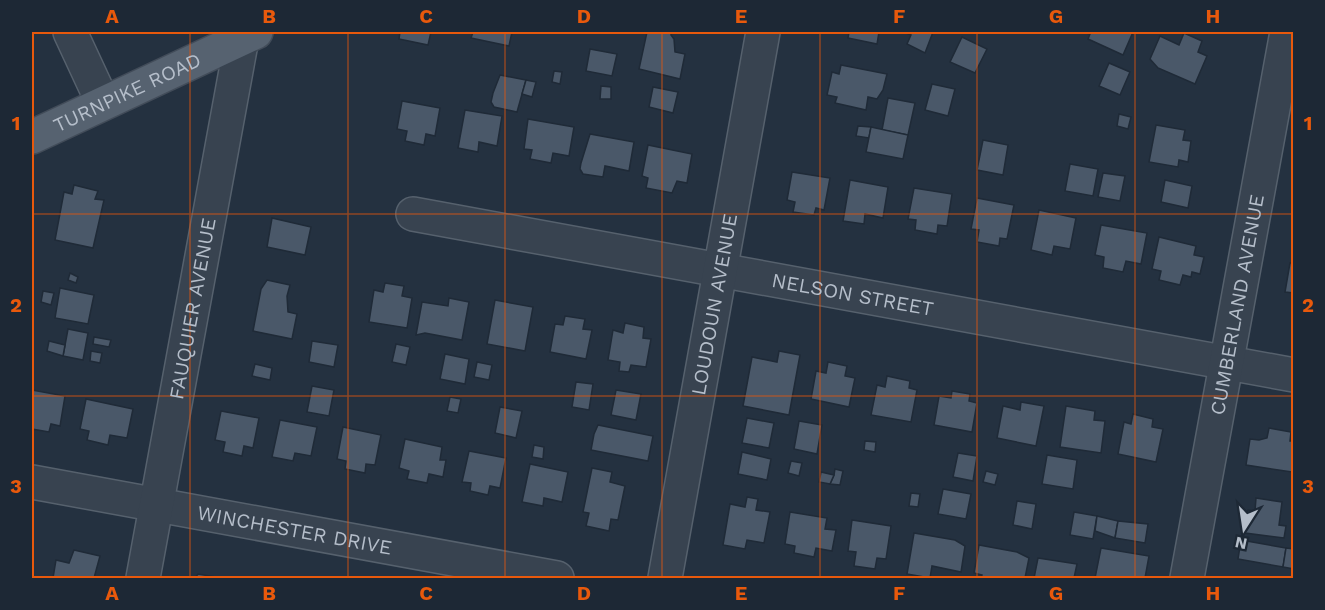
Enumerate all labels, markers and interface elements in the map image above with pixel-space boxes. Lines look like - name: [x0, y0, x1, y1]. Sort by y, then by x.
- text: A: [105, 4, 119, 28]
- text: B: [262, 4, 276, 28]
- text: C: [419, 4, 433, 28]
- text: D: [577, 4, 591, 28]
- text: E: [735, 4, 747, 28]
- text: F: [893, 4, 905, 28]
- text: G: [1049, 4, 1063, 28]
- text: H: [1206, 4, 1220, 28]
- street label: TURNPIKE ROAD: [49, 48, 205, 137]
- text: 1: [12, 111, 20, 135]
- text: 1: [1304, 111, 1312, 135]
- street label: CUMBERLAND AVENUE: [1205, 192, 1269, 417]
- street label: LOUDOUN AVENUE: [686, 212, 742, 397]
- street label: FAUQUIER AVENUE: [164, 216, 221, 401]
- street label: NELSON STREET: [770, 268, 936, 321]
- text: 2: [10, 293, 22, 317]
- text: 2: [1302, 293, 1314, 317]
- text: 3: [10, 474, 22, 498]
- text: 3: [1302, 474, 1314, 498]
- north arrow: [1214, 499, 1274, 559]
- street label: WINCHESTER DRIVE: [195, 500, 394, 560]
- text: N: [1233, 533, 1249, 554]
- text: A: [105, 581, 119, 605]
- text: B: [262, 581, 276, 605]
- text: C: [419, 581, 433, 605]
- text: D: [577, 581, 591, 605]
- text: E: [735, 581, 747, 605]
- text: F: [893, 581, 905, 605]
- text: G: [1049, 581, 1063, 605]
- text: H: [1206, 581, 1220, 605]

